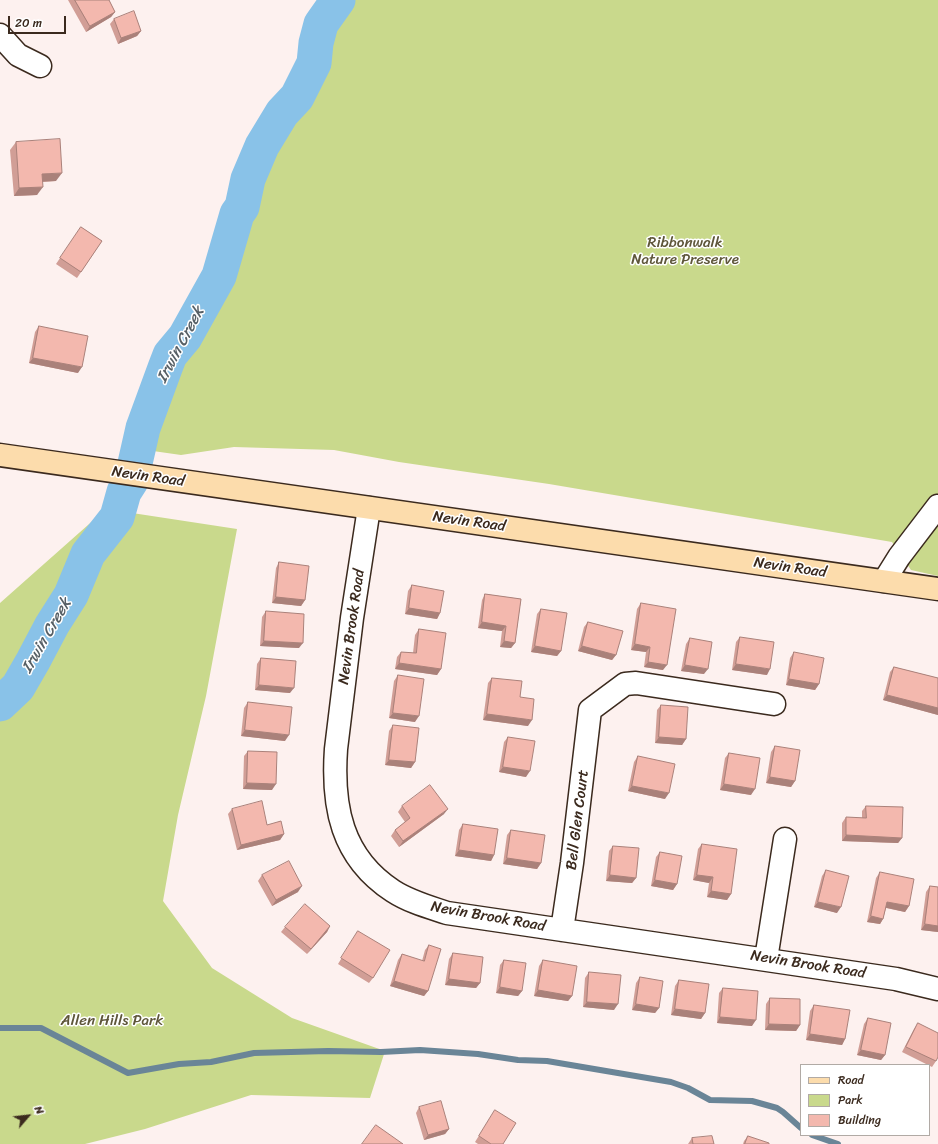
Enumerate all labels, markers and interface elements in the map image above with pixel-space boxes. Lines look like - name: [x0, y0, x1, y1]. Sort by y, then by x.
- scale bar: [10, 8, 68, 34]
- text: 20 m: [15, 12, 42, 34]
- park label: Ribbonwalk Nature Preserve: [631, 234, 739, 269]
- water label: Irwin Creek: [153, 304, 209, 386]
- street label: Nevin Road: [110, 463, 186, 491]
- street label: Nevin Road: [431, 508, 507, 536]
- street label: Nevin Road: [752, 554, 828, 582]
- street label: Nevin Brook Road: [335, 568, 369, 686]
- water label: Irwin Creek: [18, 595, 76, 677]
- street label: Bell Glen Court: [563, 769, 593, 871]
- street label: Nevin Brook Road: [429, 898, 547, 936]
- street label: Nevin Brook Road: [749, 947, 867, 983]
- park label: Allen Hills Park: [61, 1012, 163, 1030]
- legend: [800, 1064, 930, 1136]
- text: Road: [838, 1069, 864, 1091]
- text: Park: [838, 1089, 863, 1111]
- north arrow: [8, 1096, 48, 1136]
- text: N: [29, 1102, 49, 1118]
- text: Building: [838, 1109, 881, 1131]

